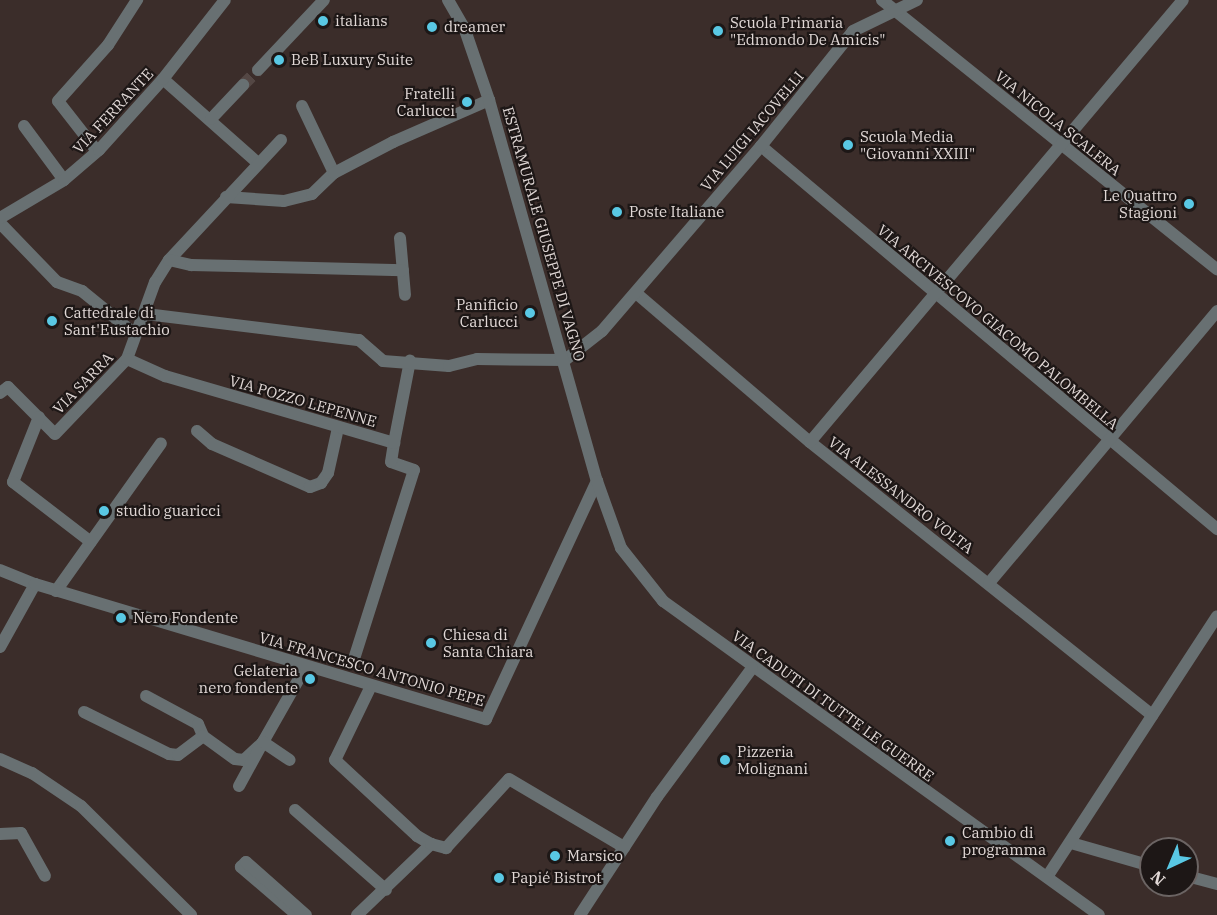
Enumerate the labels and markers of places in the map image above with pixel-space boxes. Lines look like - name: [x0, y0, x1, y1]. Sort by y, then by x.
- place label: italians: [335, 12, 388, 30]
- place label: Scuola Primaria "Edmondo De Amicis": [730, 13, 885, 48]
- marker: italians: [316, 14, 330, 28]
- place label: dreamer: [444, 18, 505, 36]
- marker: dreamer: [425, 20, 439, 34]
- marker: Scuola Primaria "Edmondo De Amicis": [711, 24, 725, 38]
- place label: BeB Luxury Suite: [291, 51, 413, 69]
- marker: BeB Luxury Suite: [272, 53, 286, 67]
- place label: Fratelli Carlucci: [397, 84, 455, 119]
- marker: Fratelli Carlucci: [460, 95, 474, 109]
- place label: Scuola Media "Giovanni XXIII": [860, 127, 975, 162]
- marker: Scuola Media "Giovanni XXIII": [841, 138, 855, 152]
- place label: Le Quattro Stagioni: [1103, 186, 1177, 221]
- marker: Le Quattro Stagioni: [1182, 197, 1196, 211]
- place label: Poste Italiane: [629, 203, 724, 221]
- marker: Poste Italiane: [610, 205, 624, 219]
- place label: Panificio Carlucci: [456, 295, 518, 330]
- place label: Cattedrale di Sant'Eustachio: [64, 303, 170, 338]
- marker: Panificio Carlucci: [523, 306, 537, 320]
- marker: Cattedrale di Sant'Eustachio: [45, 314, 59, 328]
- place label: studio guaricci: [116, 502, 221, 520]
- marker: studio guaricci: [97, 504, 111, 518]
- place label: Nero Fondente: [133, 609, 238, 627]
- marker: Nero Fondente: [114, 611, 128, 625]
- place label: Chiesa di Santa Chiara: [443, 625, 533, 660]
- marker: Chiesa di Santa Chiara: [424, 636, 438, 650]
- place label: Gelateria nero fondente: [199, 661, 298, 696]
- marker: Gelateria nero fondente: [303, 672, 317, 686]
- place label: Pizzeria Molignani: [737, 742, 808, 777]
- marker: Pizzeria Molignani: [718, 753, 732, 767]
- place label: Cambio di programma: [962, 823, 1046, 858]
- marker: Cambio di programma: [943, 834, 957, 848]
- place label: Marsico: [567, 847, 623, 865]
- marker: Marsico: [548, 849, 562, 863]
- place label: Papié Bistrot: [511, 869, 601, 887]
- marker: Papié Bistrot: [492, 871, 506, 885]

